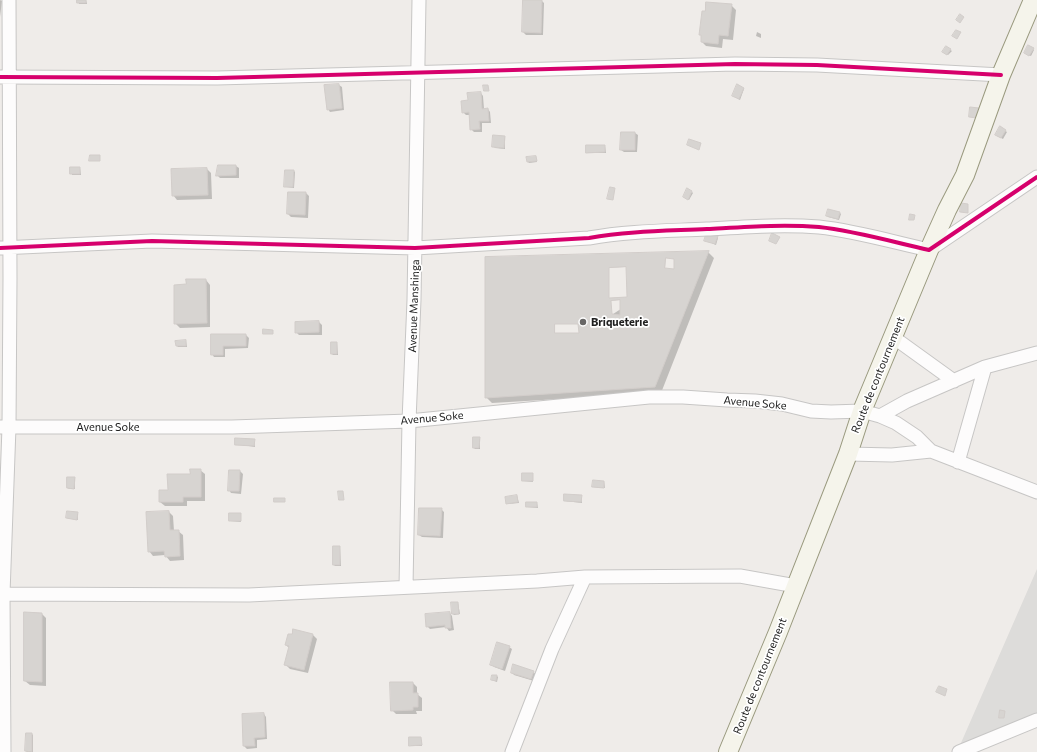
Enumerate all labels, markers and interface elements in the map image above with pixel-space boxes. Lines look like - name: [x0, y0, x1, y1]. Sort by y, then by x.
- street label: Avenue Manshinga: [406, 259, 422, 353]
- place label: Briqueterie: [591, 315, 648, 329]
- street label: Route de contournement: [849, 315, 907, 435]
- marker: Briqueterie: [578, 317, 588, 327]
- street label: Avenue Soke: [723, 394, 787, 412]
- street label: Avenue Soke: [400, 409, 464, 427]
- street label: Avenue Soke: [76, 420, 140, 434]
- street label: Route de contournement: [731, 616, 789, 736]

